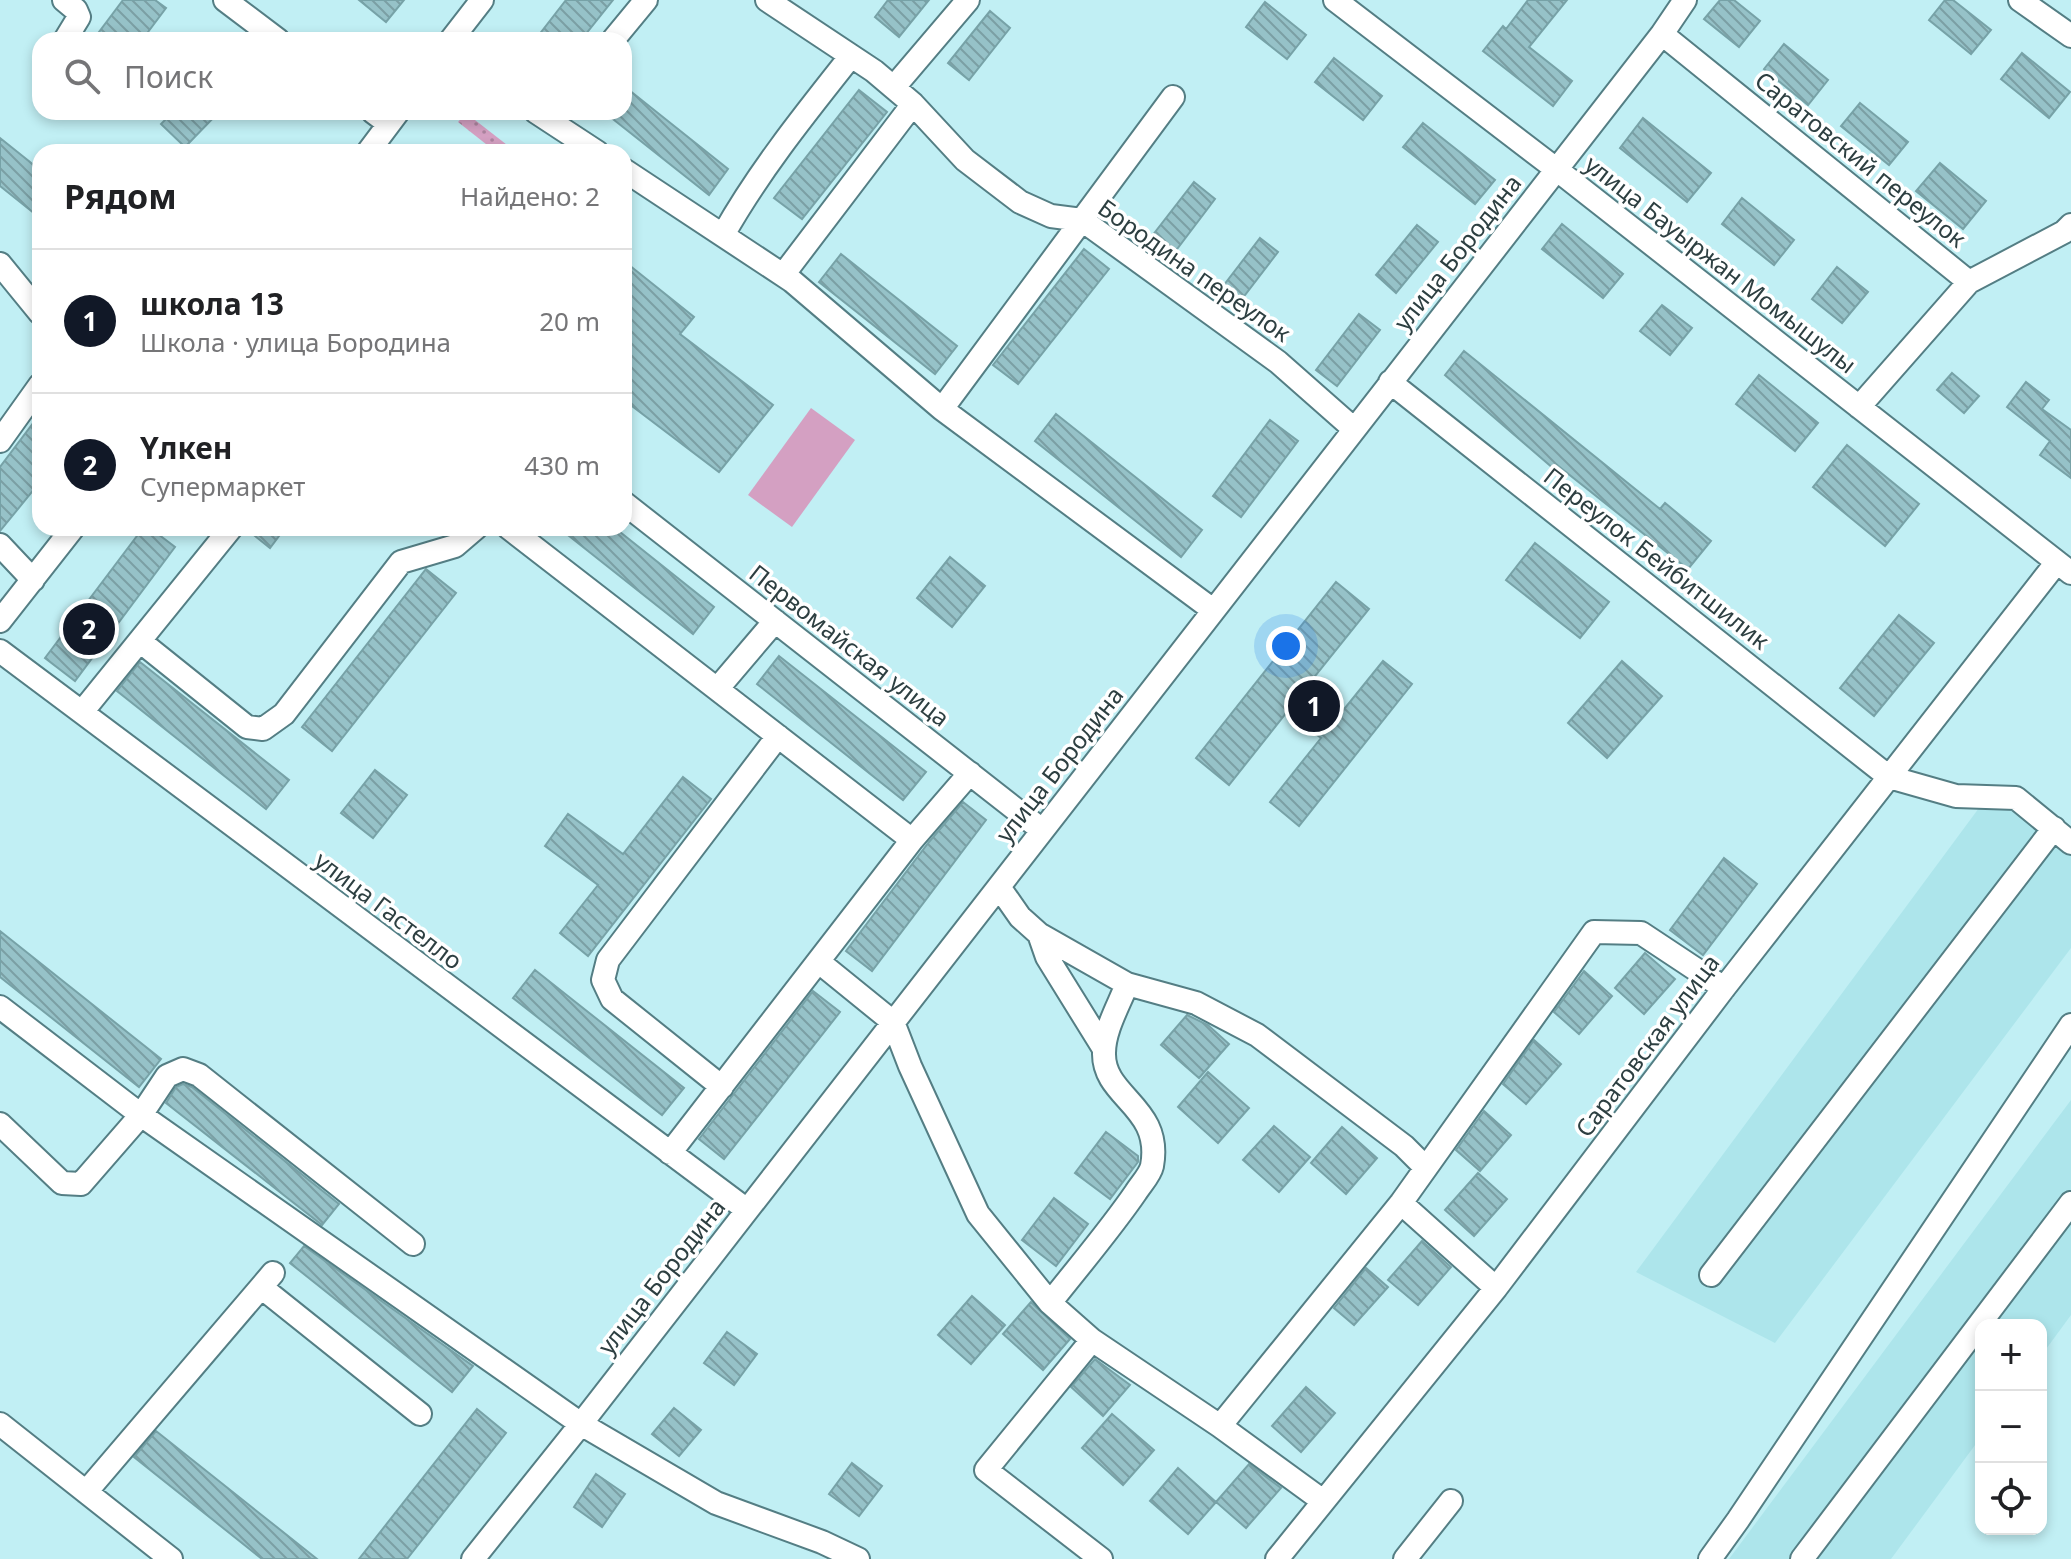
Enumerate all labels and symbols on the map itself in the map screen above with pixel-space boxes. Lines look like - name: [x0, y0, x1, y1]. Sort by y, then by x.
- street label: Саратовский переулок: [1748, 63, 1974, 254]
- street label: улица Бауыржан Момышулы: [1578, 147, 1864, 380]
- street label: улица Бородина: [1386, 167, 1528, 337]
- street label: Бородина переулок: [1092, 191, 1298, 349]
- street label: Переулок Бейбитшилик: [1537, 459, 1777, 656]
- street label: Первомайская улица: [743, 556, 957, 733]
- pin: 2: [63, 599, 115, 659]
- your location: [1266, 626, 1306, 666]
- pin: 1: [1288, 676, 1340, 736]
- street label: улица Бородина: [988, 679, 1130, 849]
- street label: улица Гастелло: [308, 843, 470, 976]
- street label: Саратовская улица: [1567, 947, 1726, 1143]
- street label: улица Бородина: [590, 1191, 732, 1361]

